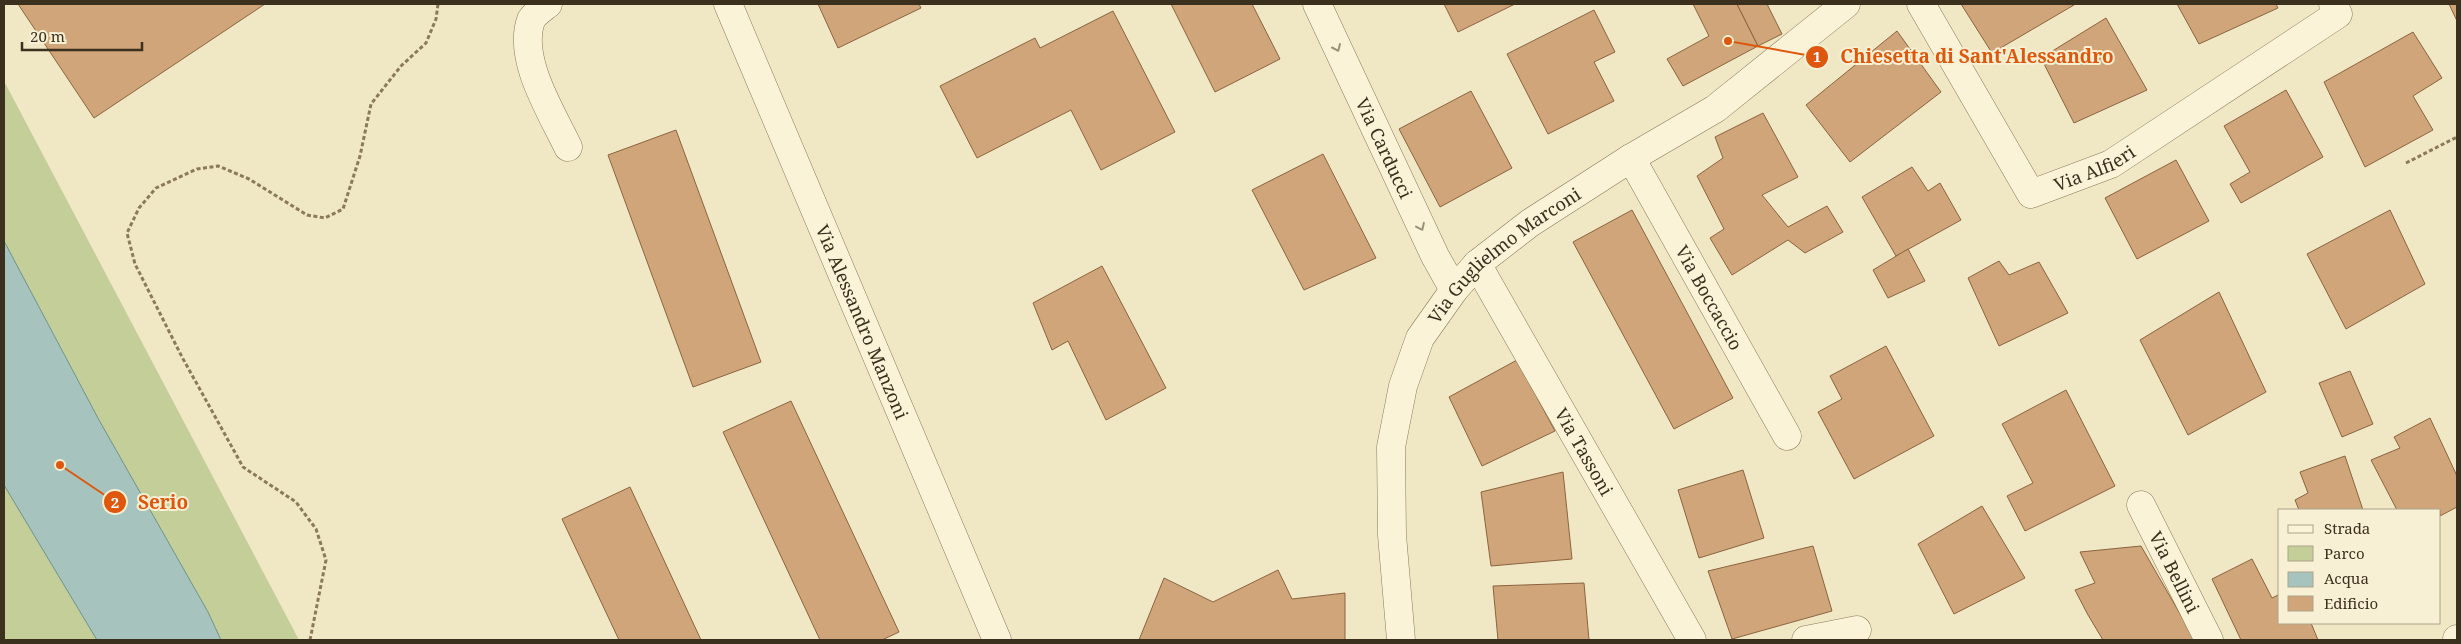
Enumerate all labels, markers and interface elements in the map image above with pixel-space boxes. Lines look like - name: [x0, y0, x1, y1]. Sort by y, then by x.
- scale bar: [22, 20, 142, 52]
- text: 20 m: [30, 26, 65, 46]
- callout: Chiesetta di Sant'Alessandro: [1805, 40, 2123, 74]
- one-way arrow: [1330, 43, 1341, 52]
- text: Chiesetta di Sant'Alessandro: [1840, 43, 2114, 69]
- text: 1: [1813, 46, 1821, 66]
- street label: Via Carducci: [1351, 94, 1418, 202]
- street label: Via Alfieri: [2050, 139, 2140, 196]
- street label: Via Guglielmo Marconi: [1422, 182, 1585, 328]
- street label: Via Alessandro Manzoni: [811, 221, 914, 423]
- one-way arrow: [1414, 222, 1425, 231]
- street label: Via Boccaccio: [1670, 241, 1748, 354]
- street label: Via Tassoni: [1550, 403, 1619, 500]
- callout: Serio: [103, 485, 198, 519]
- text: Serio: [138, 489, 188, 515]
- text: 2: [111, 492, 119, 512]
- legend: [2278, 509, 2441, 624]
- text: Strada: [2324, 518, 2370, 538]
- street label: Via Bellini: [2144, 527, 2205, 617]
- text: Parco: [2324, 543, 2365, 563]
- text: Acqua: [2324, 568, 2369, 588]
- text: Edificio: [2324, 593, 2378, 613]

